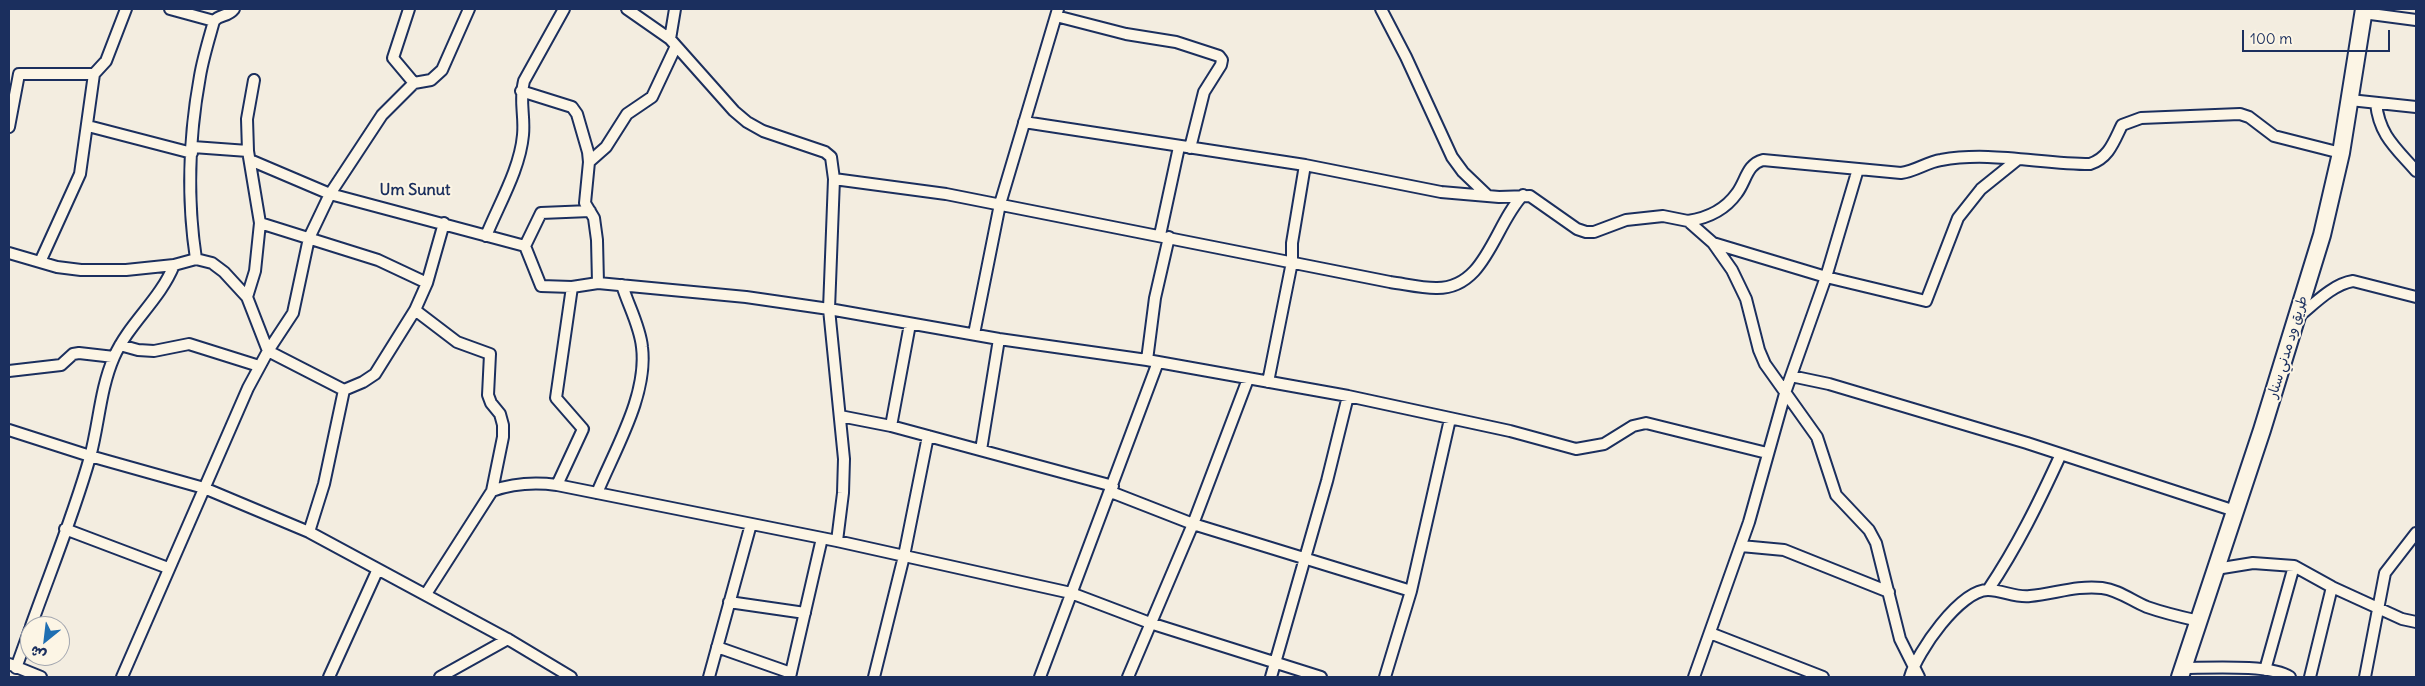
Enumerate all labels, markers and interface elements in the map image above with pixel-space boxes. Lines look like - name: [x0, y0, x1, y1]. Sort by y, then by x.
- scale bar: [2245, 20, 2392, 52]
- text: 100 m: [2250, 29, 2292, 48]
- district label: Um Sunut: [380, 180, 450, 200]
- street label: طريق ود مدني سنار: [2264, 294, 2312, 400]
- north arrow: [20, 616, 70, 666]
- text: ش: [27, 642, 49, 665]

